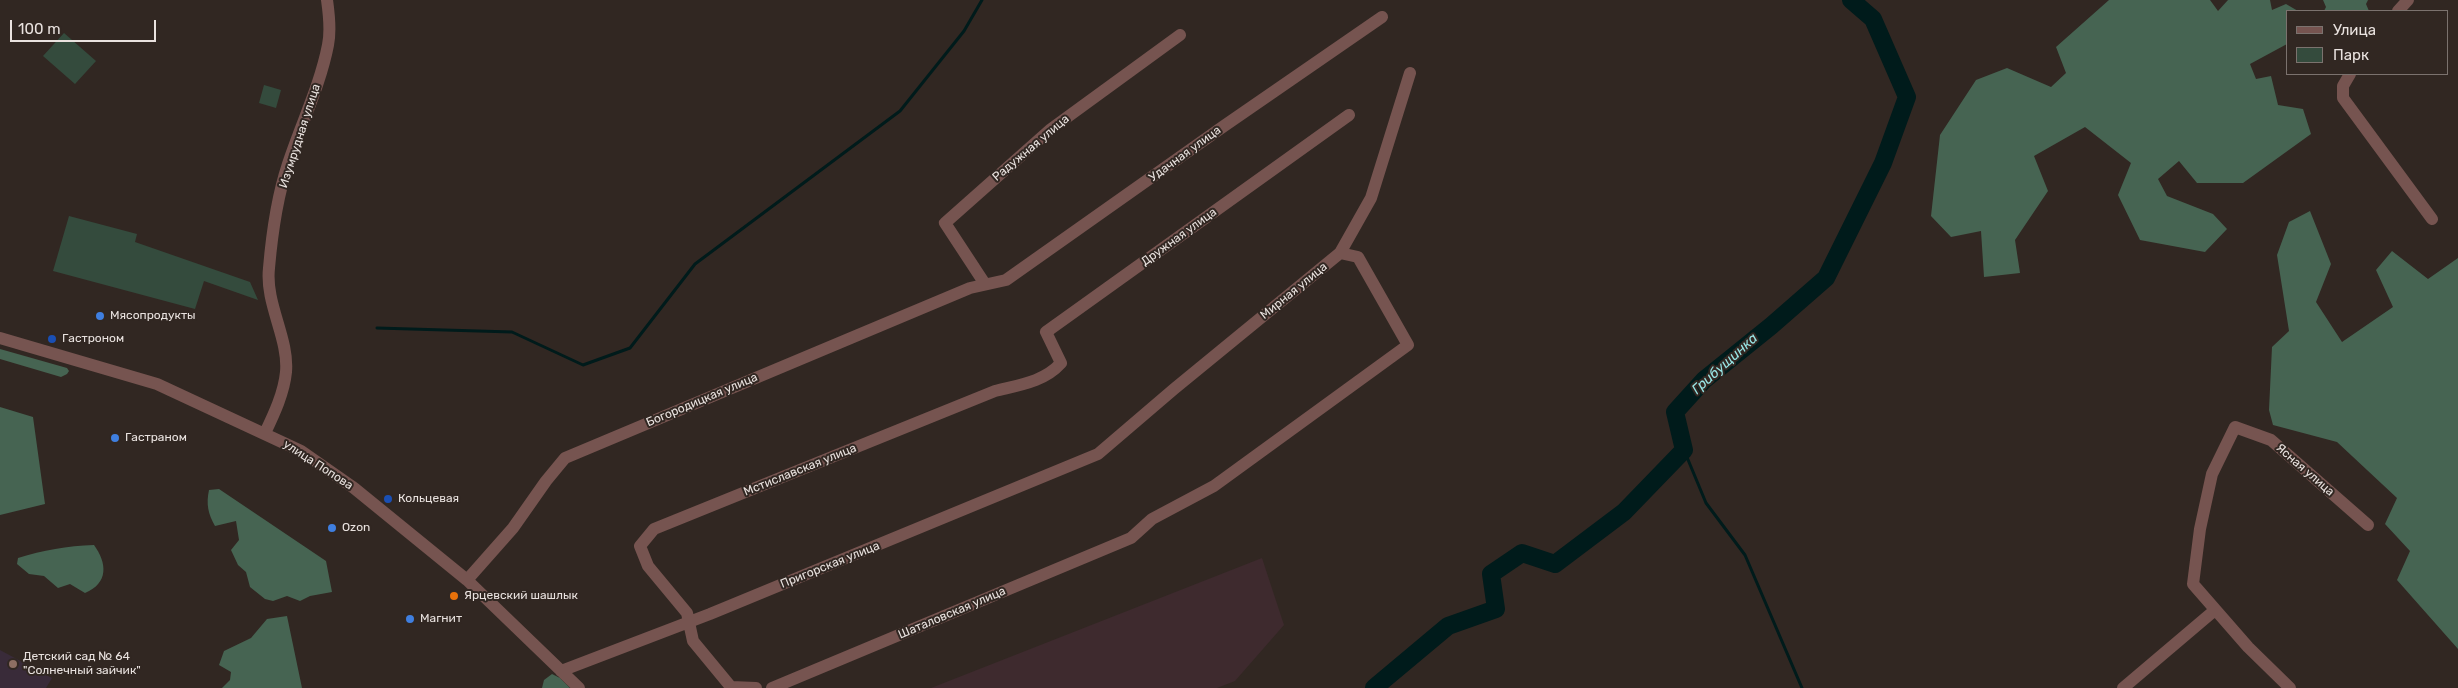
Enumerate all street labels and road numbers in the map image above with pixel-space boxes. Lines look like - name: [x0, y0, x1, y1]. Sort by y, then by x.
- street label: Изумрудная улица: [276, 82, 324, 190]
- street label: Радужная улица: [990, 112, 1072, 184]
- street label: Удачная улица: [1146, 123, 1224, 185]
- street label: Дружная улица: [1139, 205, 1219, 269]
- street label: Мирная улица: [1258, 260, 1330, 322]
- street label: Богородицкая улица: [644, 370, 760, 430]
- street label: улица Попова: [280, 437, 356, 493]
- street label: Мстиславская улица: [742, 441, 858, 499]
- street label: Ясная улица: [2273, 441, 2337, 499]
- street label: Пригорская улица: [778, 539, 882, 591]
- street label: Шаталовская улица: [896, 584, 1008, 642]

